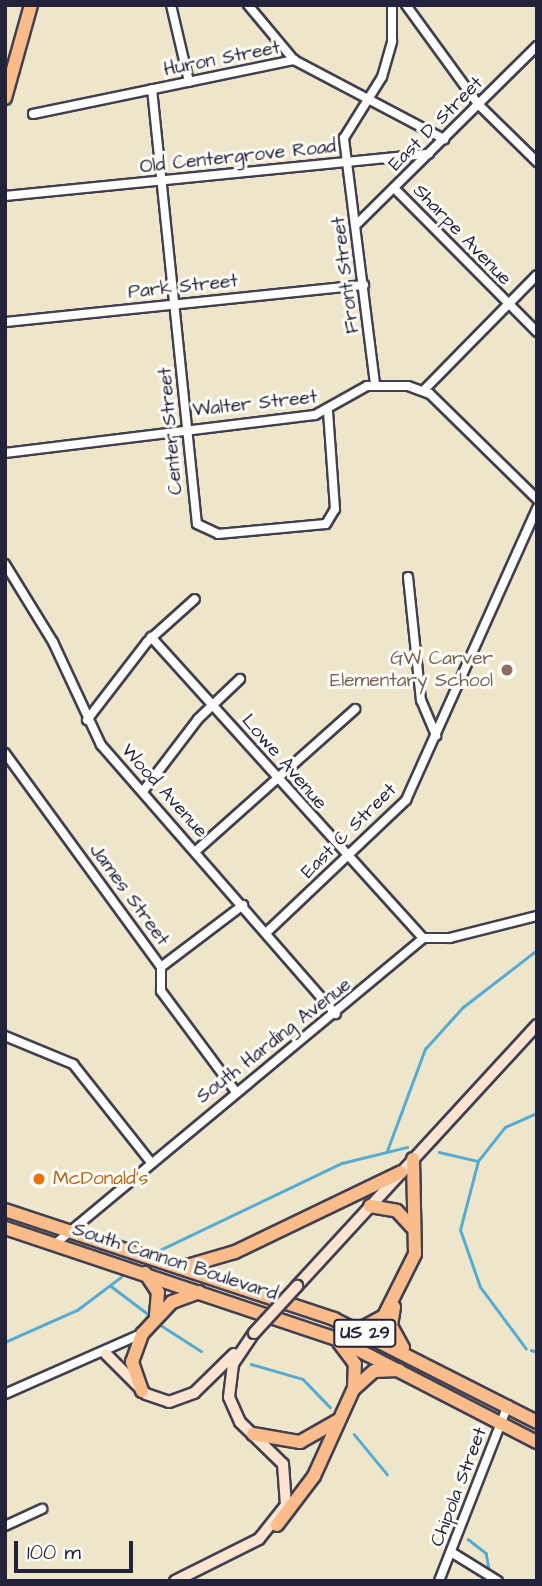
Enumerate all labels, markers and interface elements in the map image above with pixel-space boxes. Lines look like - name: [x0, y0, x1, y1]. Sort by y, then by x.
- street label: Huron Street: [162, 37, 282, 81]
- street label: East D Street: [384, 72, 488, 176]
- street label: Old Centergrove Road: [139, 135, 337, 179]
- street label: Sharpe Avenue: [408, 180, 516, 290]
- street label: Front Street: [328, 215, 364, 335]
- street label: Park Street: [127, 270, 239, 304]
- street label: Center Street: [154, 366, 188, 496]
- street label: Walter Street: [192, 386, 318, 422]
- place label: GW Carver Elementary School: [330, 648, 493, 692]
- marker: GW Carver Elementary School: [499, 662, 515, 678]
- street label: Lowe Avenue: [236, 710, 332, 814]
- street label: Wood Avenue: [116, 739, 212, 843]
- street label: East C Street: [297, 779, 401, 883]
- street label: James Street: [84, 840, 174, 950]
- street label: South Harding Avenue: [192, 973, 356, 1109]
- place label: McDonald's: [53, 1168, 148, 1190]
- marker: McDonald's: [31, 1171, 47, 1187]
- street label: South Cannon Boulevard: [70, 1218, 280, 1306]
- road number: US 29: [332, 1318, 398, 1348]
- street label: Chipola Street: [426, 1424, 492, 1550]
- scale bar: [18, 1526, 136, 1570]
- text: 100 m: [27, 1538, 81, 1567]

